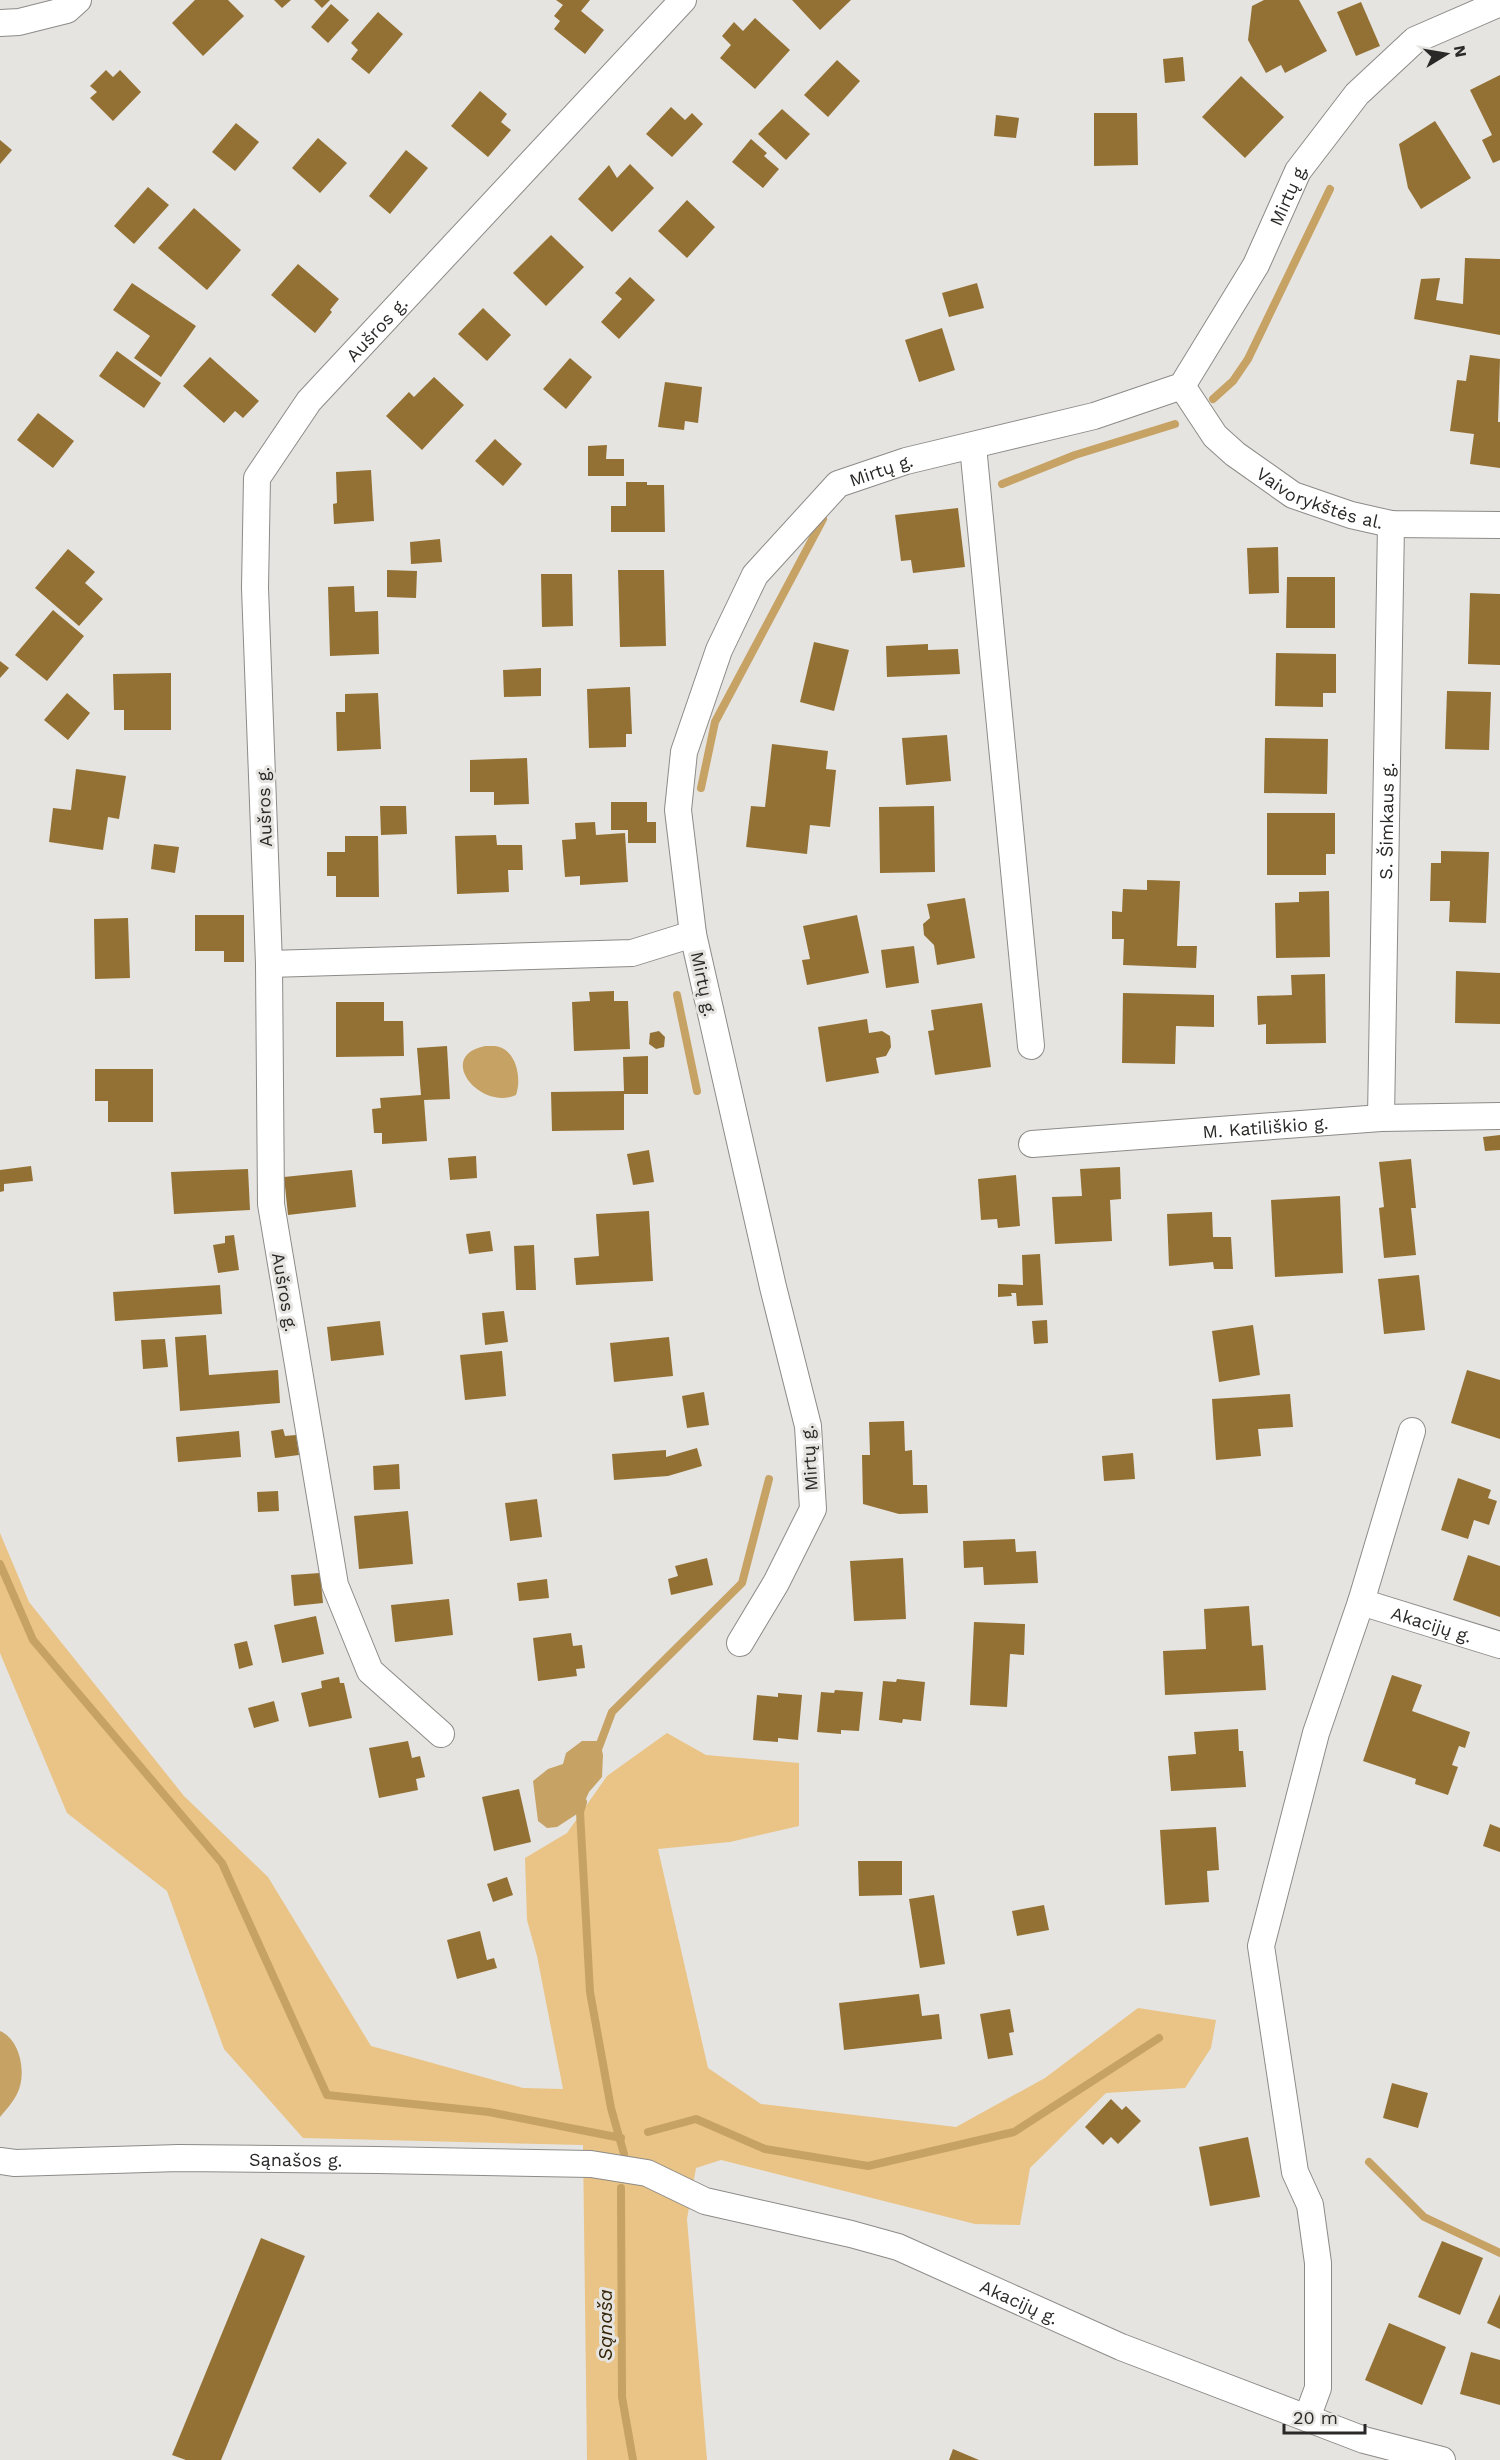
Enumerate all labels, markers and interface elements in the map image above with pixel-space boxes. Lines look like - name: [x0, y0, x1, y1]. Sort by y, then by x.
- north arrow: [1416, 24, 1476, 84]
- text: N: [1450, 44, 1471, 59]
- street label: Mirtų g.: [1265, 159, 1311, 229]
- street label: Aušros g.: [341, 292, 411, 365]
- street label: Mirtų g.: [846, 449, 915, 490]
- street label: Vaivorykštės al.: [1253, 462, 1385, 532]
- street label: S. Šimkaus g.: [1375, 762, 1397, 880]
- street label: Aušros g.: [252, 767, 276, 847]
- street label: Mirtų g.: [687, 949, 721, 1019]
- street label: M. Katiliškio g.: [1202, 1111, 1329, 1142]
- street label: Aušros g.: [268, 1251, 302, 1333]
- street label: Mirtų g.: [796, 1424, 822, 1492]
- street label: Akacijų g.: [1389, 1602, 1475, 1646]
- street label: Sąnašos g.: [249, 2148, 343, 2170]
- street label: Akacijų g.: [977, 2275, 1062, 2328]
- water label: Sąnaša: [593, 2289, 617, 2361]
- scale bar: [1284, 2397, 1365, 2435]
- text: 20 m: [1293, 2407, 1338, 2428]

